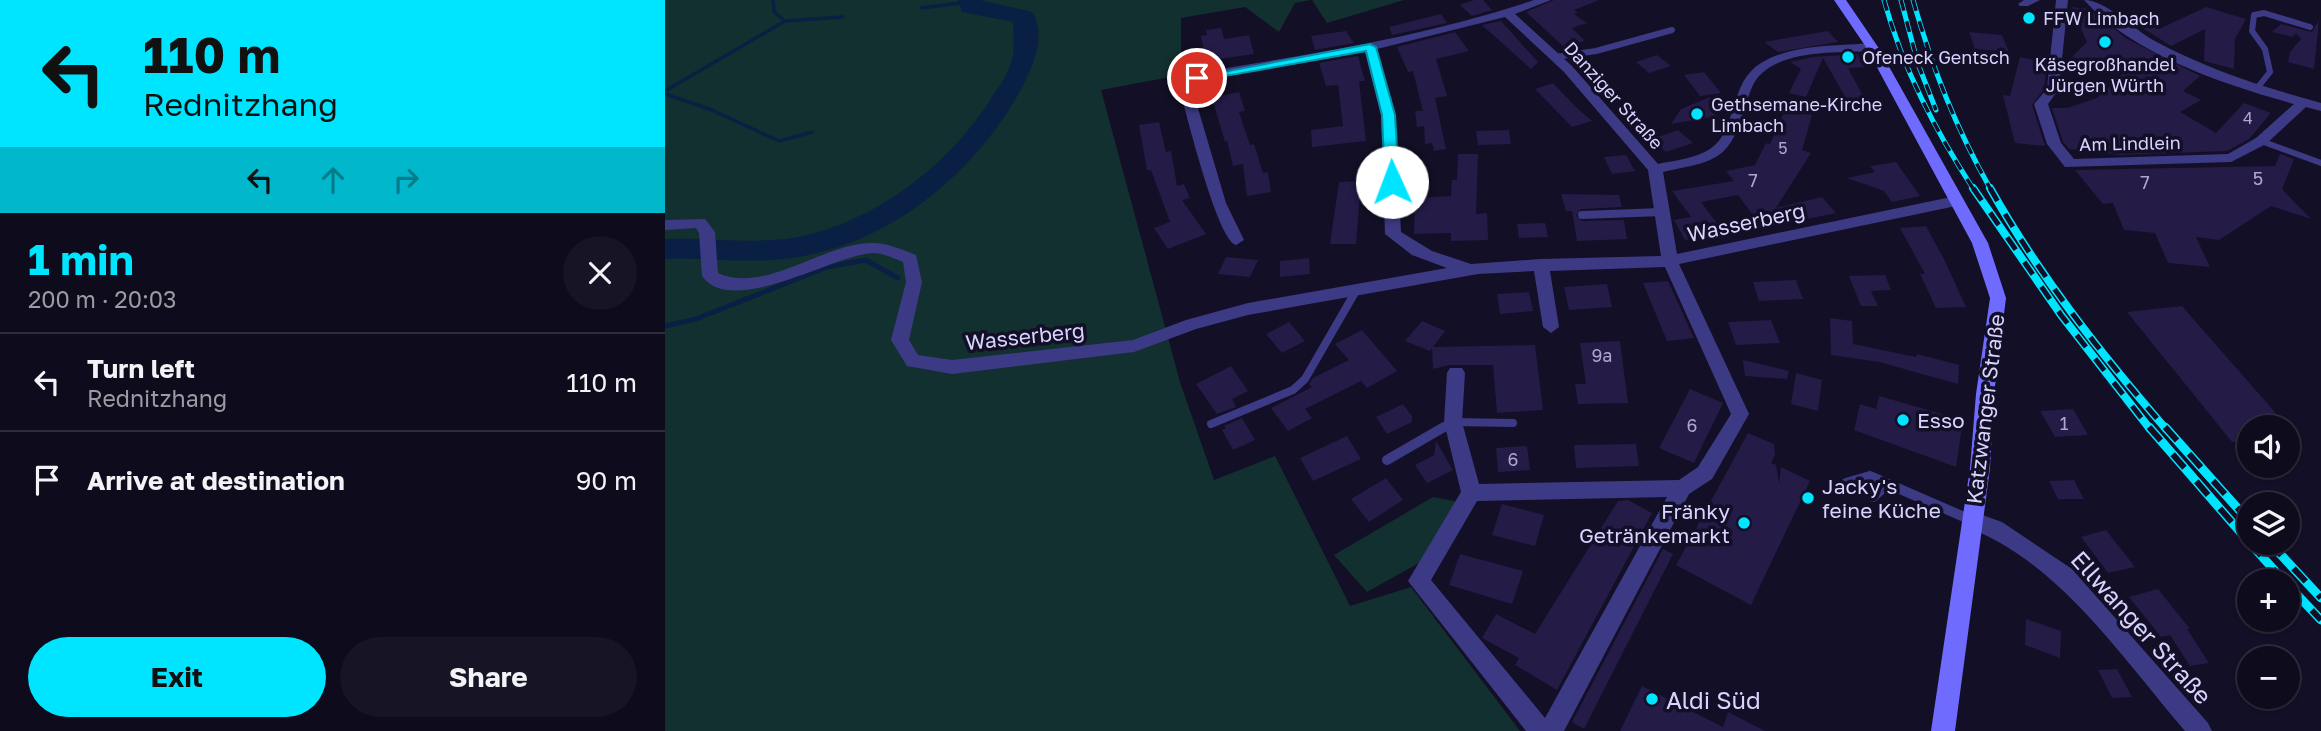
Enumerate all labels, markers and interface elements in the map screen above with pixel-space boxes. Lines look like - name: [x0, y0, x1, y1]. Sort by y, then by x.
- place label: FFW Limbach: [2043, 7, 2160, 29]
- marker: FFW Limbach: [2021, 10, 2037, 26]
- text: 110 m: [143, 25, 280, 84]
- icon: left: [28, 28, 119, 119]
- marker: Käsegroßhandel Jürgen Würth: [2097, 34, 2113, 50]
- street label: Danziger Straße: [1560, 37, 1668, 153]
- place label: Ofeneck Gentsch: [1862, 46, 2010, 68]
- pin: [1167, 48, 1227, 108]
- marker: Ofeneck Gentsch: [1840, 49, 1856, 65]
- place label: Käsegroßhandel Jürgen Würth: [2034, 53, 2176, 96]
- icon: arrive: [1178, 59, 1216, 97]
- text: Rednitzhang: [143, 85, 338, 123]
- place label: Gethsemane-Kirche Limbach: [1711, 93, 1882, 136]
- marker: Gethsemane-Kirche Limbach: [1689, 106, 1705, 122]
- house number: 4: [2243, 108, 2253, 128]
- street label: Am Lindlein: [2079, 131, 2181, 155]
- house number: 5: [1778, 138, 1788, 158]
- position arrow: [1355, 145, 1429, 219]
- icon: left: [241, 161, 279, 199]
- icon: ahead: [314, 161, 352, 199]
- icon: right: [387, 161, 425, 199]
- house number: 5: [2253, 167, 2263, 189]
- house number: 7: [1748, 169, 1758, 191]
- house number: 7: [2140, 171, 2150, 193]
- street label: Wasserberg: [1685, 197, 1807, 247]
- text: 1 min: [28, 234, 134, 284]
- button: close: [563, 236, 637, 310]
- text: 200 m · 20:03: [28, 285, 177, 313]
- street label: Katzwanger Straße: [1960, 313, 2010, 505]
- street label: Wasserberg: [964, 317, 1086, 355]
- house number: 9a: [1591, 344, 1613, 366]
- text: Turn left: [87, 353, 195, 384]
- icon: left: [28, 363, 66, 401]
- text: 110 m: [566, 367, 637, 398]
- text: Rednitzhang: [87, 384, 227, 412]
- place label: Esso: [1917, 407, 1965, 433]
- marker: Esso: [1895, 412, 1911, 428]
- house number: 1: [2060, 412, 2069, 434]
- house number: 6: [1687, 414, 1697, 436]
- map controls: [2237, 415, 2300, 709]
- button: sound: [2237, 415, 2300, 478]
- house number: 6: [1508, 448, 1518, 470]
- icon: arrive: [28, 461, 66, 499]
- text: Arrive at destination: [87, 465, 345, 496]
- text: 90 m: [576, 465, 637, 496]
- place label: Jacky's feine Küche: [1822, 473, 1941, 523]
- marker: Jacky's feine Küche: [1800, 490, 1816, 506]
- button: layers: [2237, 492, 2300, 555]
- place label: Fränky Getränkemarkt: [1579, 498, 1730, 548]
- marker: Fränky Getränkemarkt: [1736, 515, 1752, 531]
- street label: Ellwanger Straße: [2066, 544, 2218, 710]
- button: +: [2237, 569, 2300, 632]
- button: Exit: [28, 637, 326, 717]
- button: Share: [340, 637, 637, 717]
- button: −: [2237, 646, 2300, 709]
- place label: Aldi Süd: [1666, 685, 1761, 714]
- marker: Aldi Süd: [1644, 691, 1660, 707]

